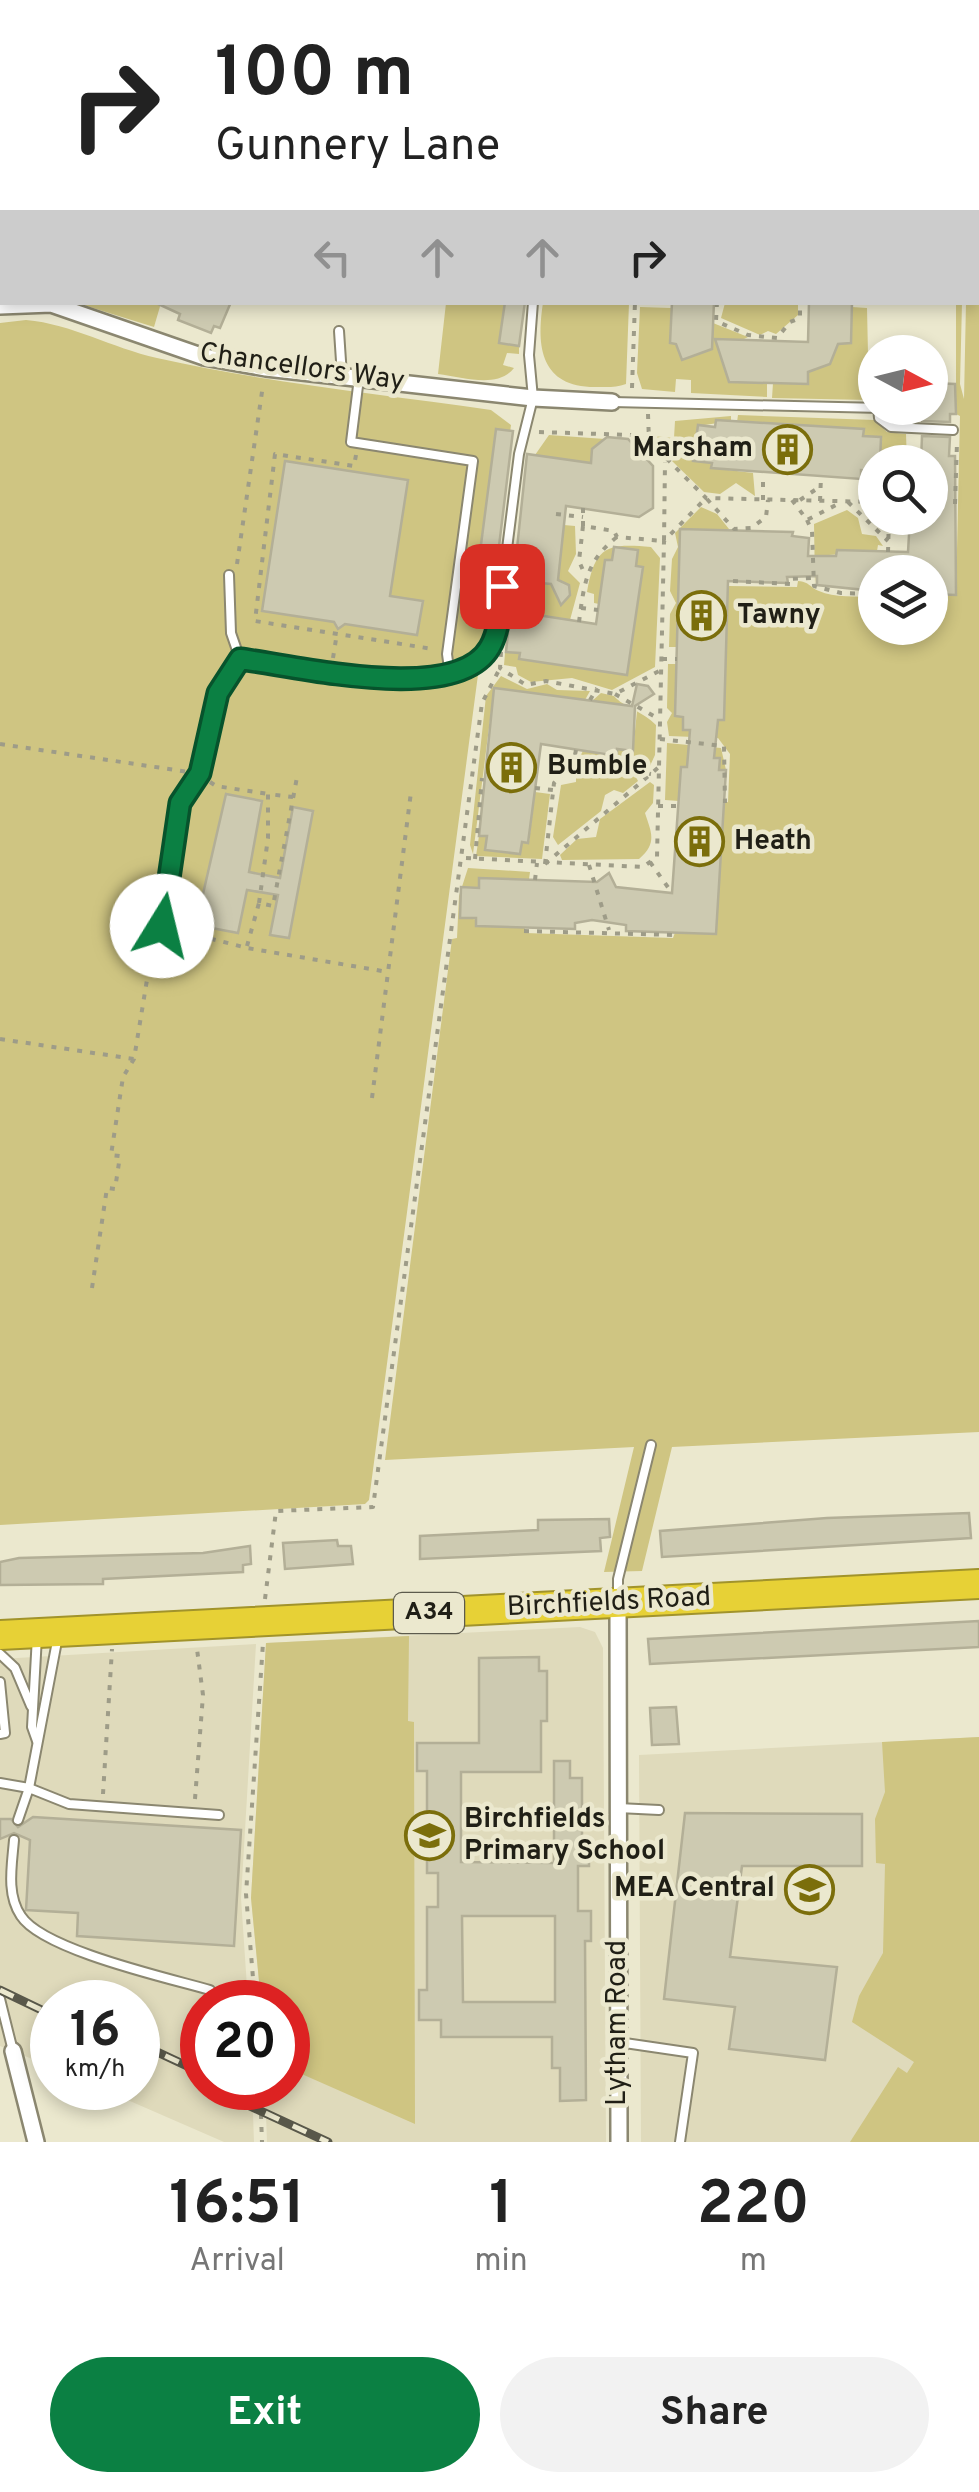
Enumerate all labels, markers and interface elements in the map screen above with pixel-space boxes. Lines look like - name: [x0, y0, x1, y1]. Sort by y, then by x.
- text: 100 m: [215, 32, 414, 121]
- icon: right: [50, 40, 180, 170]
- text: Gunnery Lane: [215, 119, 500, 176]
- icon: left: [305, 230, 360, 285]
- icon: ahead: [410, 230, 465, 285]
- icon: ahead: [515, 230, 570, 285]
- icon: right: [620, 230, 675, 285]
- north arrow: [858, 335, 948, 425]
- map controls: [858, 335, 948, 645]
- street label: Chancellors Way: [197, 336, 407, 400]
- building icon: Marsham: [762, 423, 814, 475]
- place label: Marsham: [632, 431, 753, 467]
- button: search: [858, 445, 948, 535]
- pin: [460, 544, 545, 629]
- button: layers: [858, 555, 948, 645]
- icon: arrive: [475, 559, 530, 614]
- building icon: Tawny: [676, 590, 728, 642]
- place label: Tawny: [737, 598, 821, 634]
- building icon: Bumble: [486, 741, 538, 793]
- place label: Bumble: [547, 749, 647, 785]
- building icon: Heath: [673, 816, 725, 868]
- place label: Heath: [734, 824, 812, 860]
- position arrow: [110, 874, 214, 978]
- street label: Birchfields Road: [506, 1580, 712, 1626]
- road number: A34: [394, 1593, 464, 1633]
- place label: Birchfields Primary School: [464, 1802, 665, 1870]
- school or university icon: Birchfields Primary School: [403, 1810, 455, 1862]
- school or university icon: MEA Central: [784, 1863, 836, 1915]
- place label: MEA Central: [614, 1871, 775, 1907]
- street label: Lytham Road: [600, 1940, 636, 2106]
- speed limit sign: 20: [180, 1980, 310, 2110]
- text: 16: [70, 2001, 120, 2064]
- text: km/h: [65, 2054, 125, 2086]
- text: 16:51: [169, 2169, 305, 2245]
- text: 1: [489, 2169, 513, 2245]
- text: 220: [697, 2169, 810, 2245]
- text: Arrival: [190, 2242, 285, 2282]
- text: min: [475, 2242, 528, 2282]
- text: m: [740, 2242, 767, 2282]
- button: Exit: [50, 2357, 480, 2472]
- button: Share: [500, 2357, 929, 2472]

